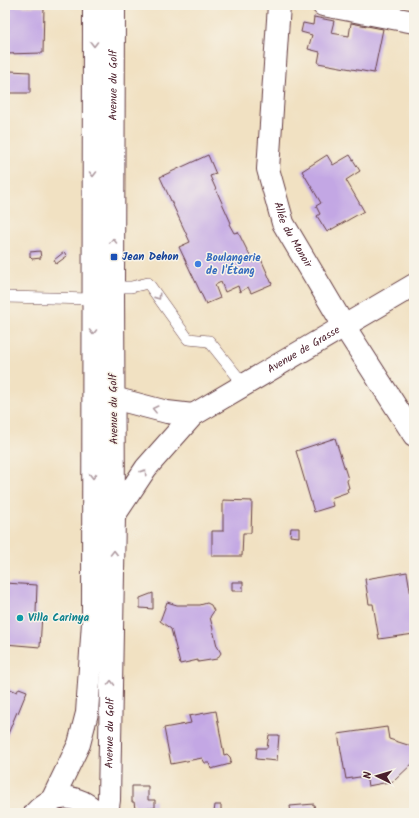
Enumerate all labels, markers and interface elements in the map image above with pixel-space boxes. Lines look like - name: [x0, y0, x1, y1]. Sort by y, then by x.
- one-way arrow: [90, 41, 98, 47]
- street label: Avenue du Golf: [105, 48, 123, 121]
- one-way arrow: [89, 171, 97, 177]
- street label: Allée du Manoir: [269, 200, 317, 272]
- one-way arrow: [109, 238, 118, 244]
- place label: Jean Dehon: [122, 248, 179, 266]
- place label: Boulangerie de l'Étang: [206, 249, 261, 280]
- marker: Jean Dehon: [109, 252, 119, 262]
- marker: Boulangerie de l'Étang: [193, 259, 203, 269]
- one-way arrow: [153, 293, 161, 300]
- street label: Avenue de Grasse: [264, 321, 344, 378]
- one-way arrow: [89, 329, 97, 335]
- street label: Avenue du Golf: [104, 372, 124, 444]
- one-way arrow: [152, 405, 159, 414]
- one-way arrow: [139, 469, 147, 476]
- one-way arrow: [89, 473, 97, 479]
- one-way arrow: [110, 550, 118, 556]
- place label: Villa Carinya: [28, 609, 89, 627]
- marker: Villa Carinya: [15, 613, 25, 623]
- one-way arrow: [107, 680, 115, 686]
- street label: Avenue du Golf: [101, 696, 120, 769]
- north arrow: [357, 756, 397, 796]
- text: N: [359, 771, 377, 779]

